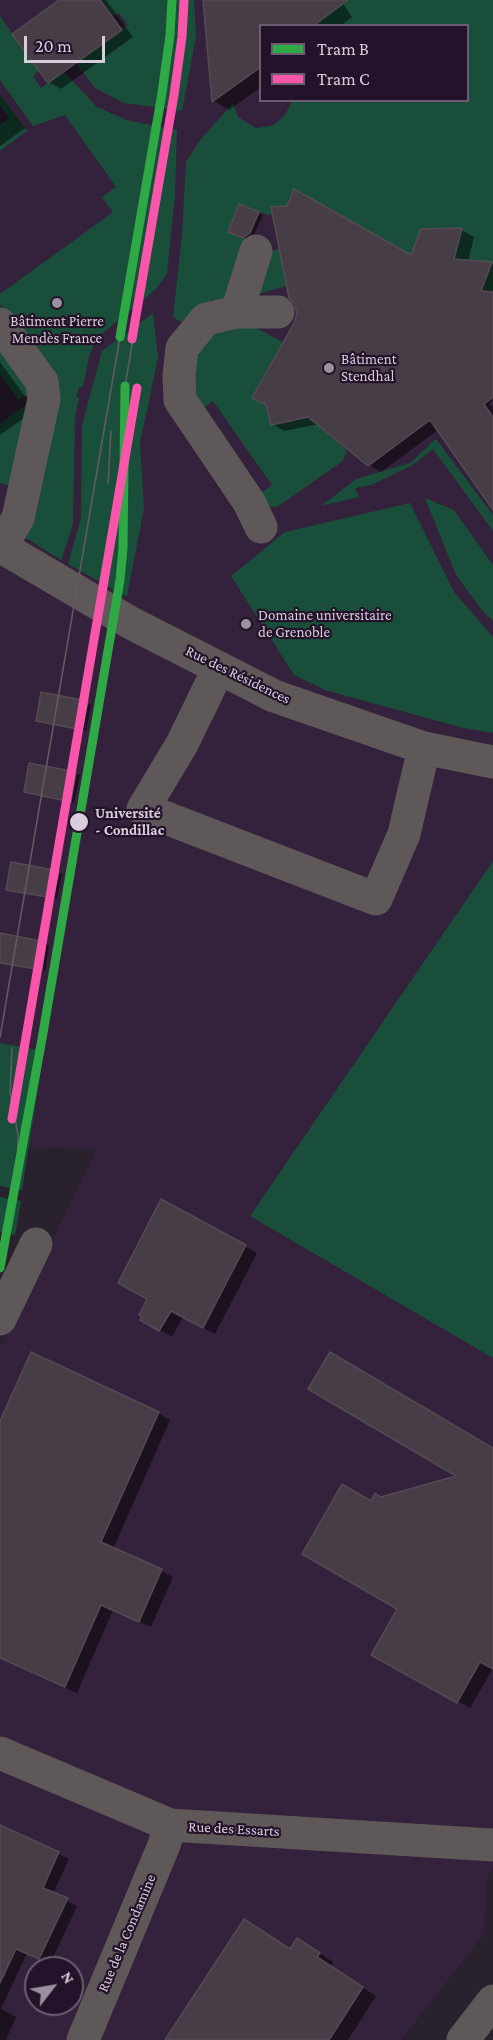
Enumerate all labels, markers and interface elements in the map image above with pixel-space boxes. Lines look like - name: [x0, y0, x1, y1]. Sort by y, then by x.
- scale bar: [27, 24, 108, 62]
- legend: [259, 24, 469, 102]
- text: 20 m: [35, 36, 72, 56]
- text: Tram B: [317, 39, 369, 59]
- text: Tram C: [317, 69, 370, 89]
- marker: Bâtiment Pierre Mendès France: [50, 296, 64, 310]
- place label: Bâtiment Pierre Mendès France: [10, 312, 104, 347]
- place label: Bâtiment Stendhal: [341, 350, 397, 385]
- marker: Bâtiment Stendhal: [322, 361, 336, 375]
- place label: Domaine universitaire de Grenoble: [258, 606, 392, 641]
- marker: Domaine universitaire de Grenoble: [239, 617, 253, 631]
- street label: Rue des Résidences: [183, 642, 293, 708]
- place label: Université - Condillac: [95, 804, 164, 839]
- marker: Université - Condillac: [68, 811, 90, 833]
- street label: Rue des Essarts: [188, 1818, 280, 1840]
- street label: Rue de la Condamine: [94, 1871, 160, 1995]
- north arrow: [24, 1956, 84, 2016]
- text: N: [58, 1968, 78, 1987]

